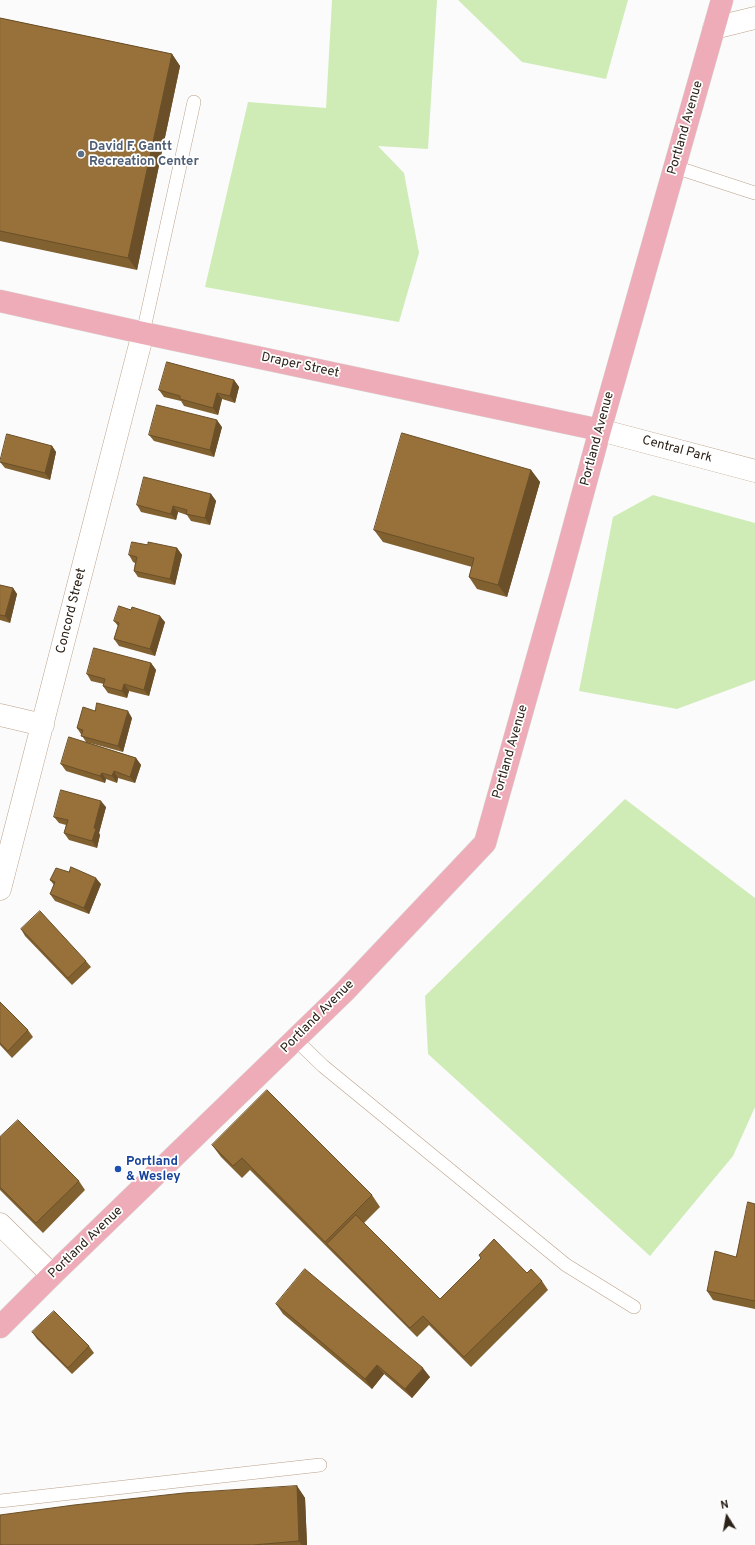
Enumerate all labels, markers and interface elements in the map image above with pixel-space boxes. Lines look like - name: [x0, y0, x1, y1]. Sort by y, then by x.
- street label: Portland Avenue: [665, 79, 707, 177]
- place label: David F. Gantt Recreation Center: [89, 139, 199, 170]
- marker: David F. Gantt Recreation Center: [76, 149, 86, 159]
- street label: Draper Street: [260, 350, 340, 382]
- street label: Portland Avenue: [578, 390, 618, 488]
- street label: Central Park: [640, 433, 714, 467]
- street label: Concord Street: [54, 566, 90, 656]
- street label: Portland Avenue: [490, 703, 532, 801]
- street label: Portland Avenue: [278, 977, 358, 1057]
- place label: Portland & Wesley: [126, 1154, 181, 1185]
- marker: Portland & Wesley: [113, 1164, 123, 1174]
- street label: Portland Avenue: [46, 1204, 126, 1282]
- north arrow: [707, 1497, 747, 1537]
- text: N: [719, 1498, 730, 1513]

